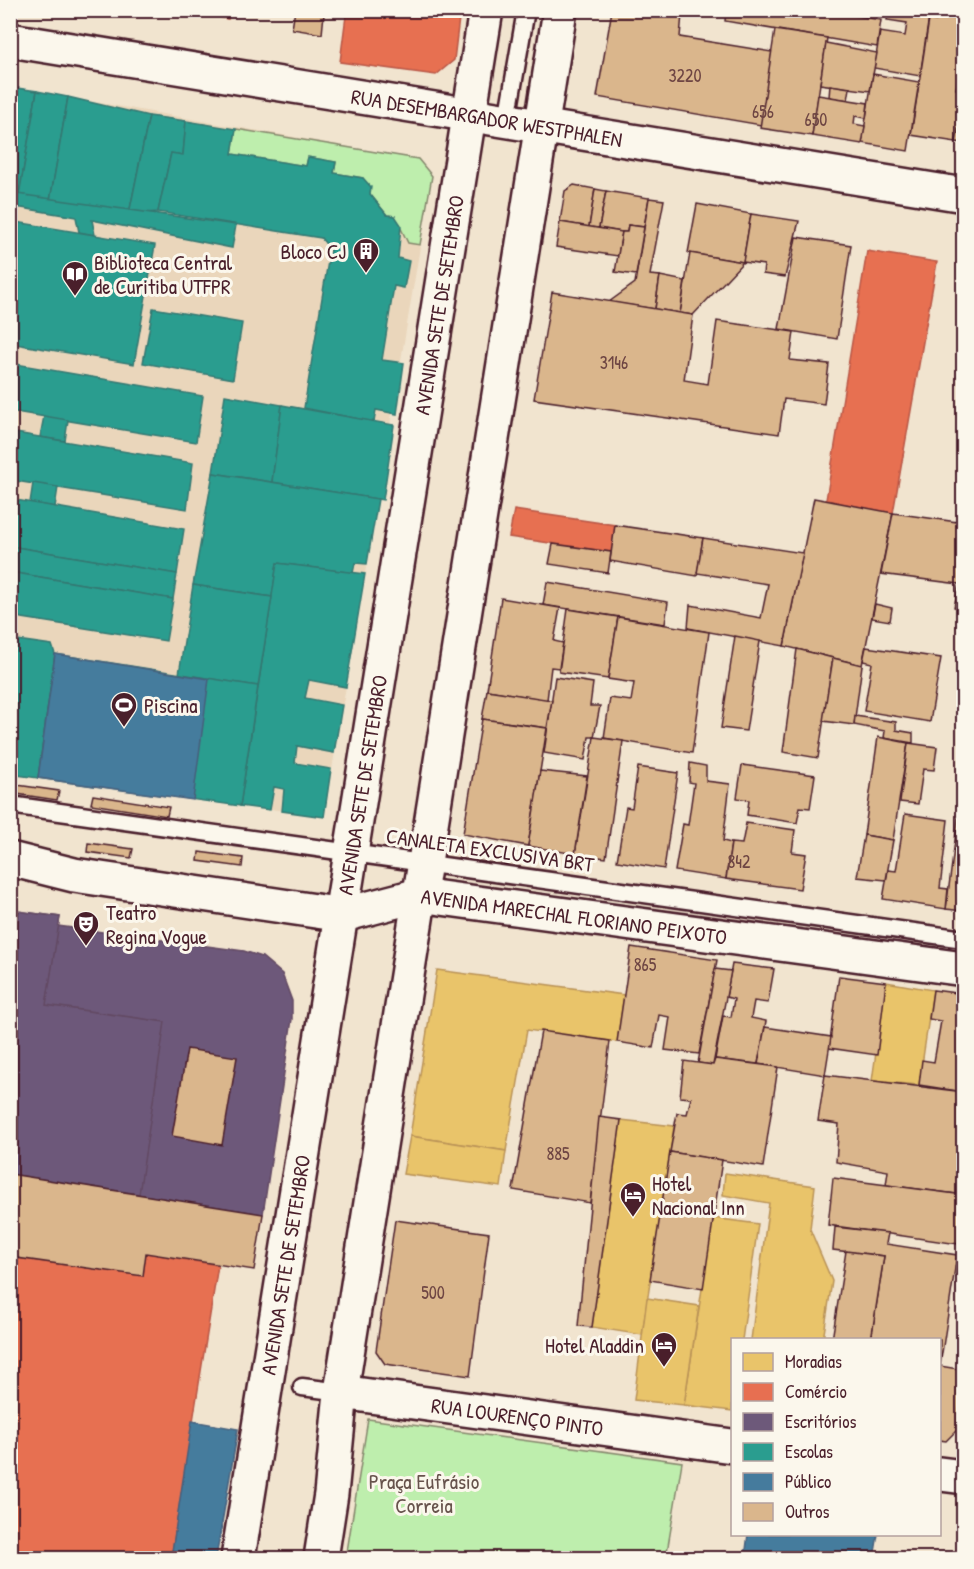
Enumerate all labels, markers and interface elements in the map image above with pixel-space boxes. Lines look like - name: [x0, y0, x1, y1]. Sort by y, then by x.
- house number: 3220: [669, 63, 701, 88]
- street label: RUA DESEMBARGADOR WESTPHALEN: [349, 81, 624, 154]
- house number: 656: [752, 99, 774, 124]
- house number: 650: [805, 107, 827, 132]
- street label: AVENIDA SETE DE SETEMBRO: [407, 193, 471, 417]
- building icon: Bloco CJ: [351, 236, 381, 274]
- place label: Bloco CJ: [281, 237, 346, 266]
- place label: Biblioteca Central de Curitiba UTFPR: [94, 248, 232, 301]
- library icon: Biblioteca Central de Curitiba UTFPR: [60, 259, 90, 297]
- house number: 3146: [600, 350, 628, 375]
- street label: AVENIDA SETE DE SETEMBRO: [330, 673, 394, 897]
- sports icon: Piscina: [109, 690, 139, 728]
- place label: Piscina: [144, 691, 197, 720]
- street label: CANALETA EXCLUSIVA BRT: [384, 821, 597, 879]
- house number: 842: [728, 849, 751, 874]
- street label: AVENIDA MARECHAL FLORIANO PEIXOTO: [419, 881, 729, 951]
- place label: Teatro Regina Vogue: [106, 898, 207, 951]
- theatre icon: Teatro Regina Vogue: [71, 909, 101, 947]
- house number: 865: [634, 952, 657, 977]
- house number: 885: [546, 1141, 570, 1166]
- street label: AVENIDA SETE DE SETEMBRO: [253, 1153, 317, 1377]
- place label: Hotel Nacional Inn: [652, 1169, 745, 1222]
- hotel icon: Hotel Nacional Inn: [618, 1180, 648, 1218]
- house number: 500: [421, 1280, 445, 1305]
- hotel icon: Hotel Aladdin: [649, 1330, 679, 1368]
- place label: Hotel Aladdin: [545, 1331, 644, 1360]
- legend: [731, 1338, 941, 1536]
- text: Moradias: [785, 1349, 842, 1374]
- text: Comércio: [785, 1379, 847, 1404]
- street label: RUA LOURENÇO PINTO: [430, 1390, 605, 1443]
- text: Escritórios: [785, 1409, 856, 1434]
- text: Escolas: [785, 1439, 833, 1464]
- park label: Praça Eufrásio Correia: [369, 1467, 479, 1520]
- text: Público: [785, 1469, 831, 1494]
- text: Outros: [785, 1499, 830, 1524]

